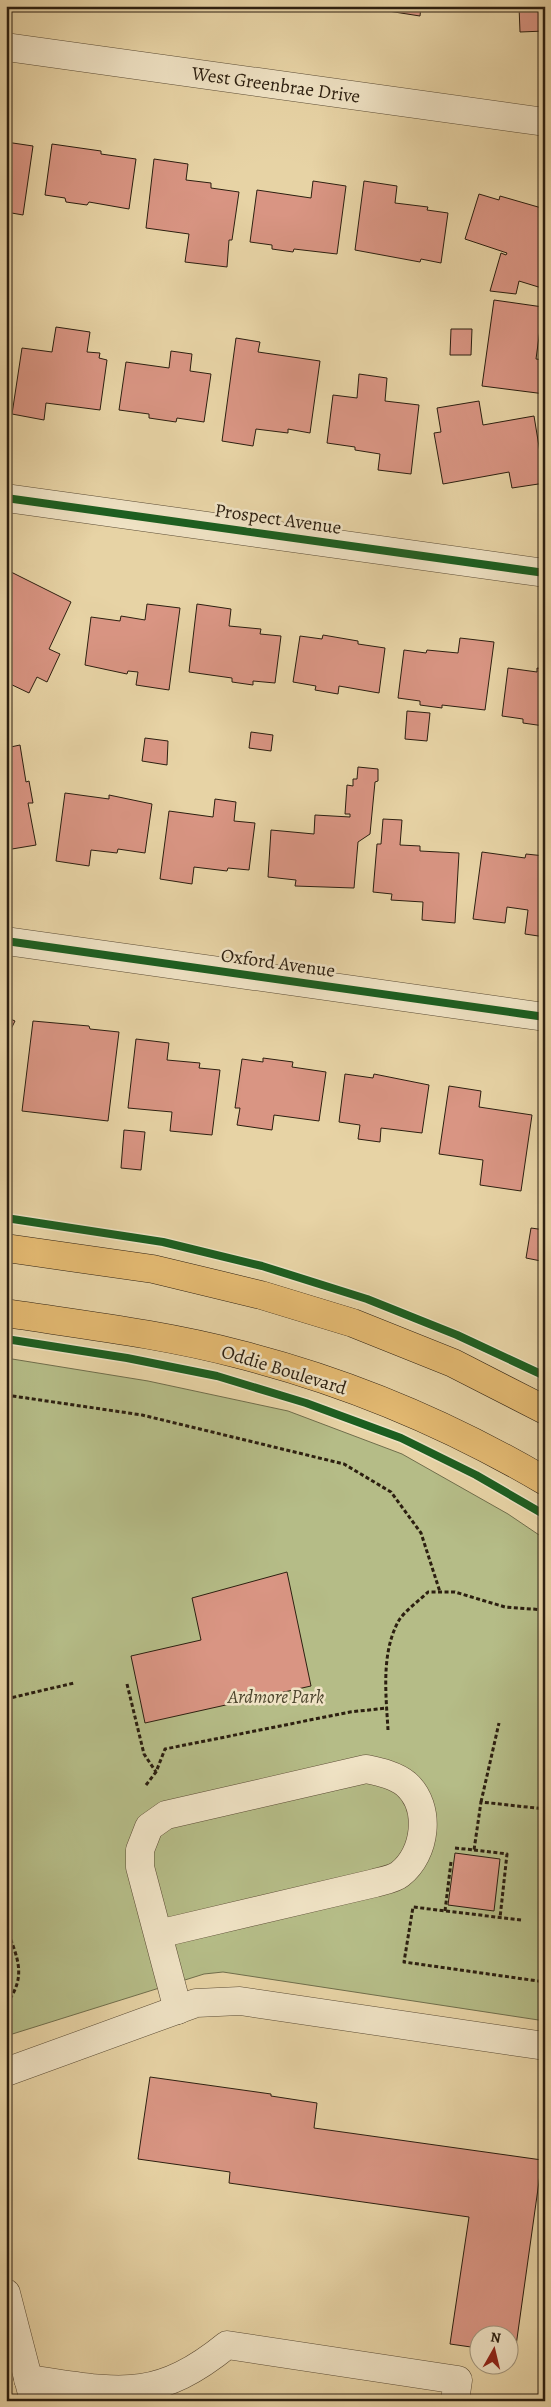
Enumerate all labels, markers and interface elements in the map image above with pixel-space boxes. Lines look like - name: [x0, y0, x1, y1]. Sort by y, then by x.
- street label: West Greenbrae Drive: [189, 60, 362, 110]
- street label: Prospect Avenue: [213, 497, 343, 541]
- street label: Oxford Avenue: [219, 942, 337, 984]
- street label: Oddie Boulevard: [218, 1339, 350, 1402]
- park label: Ardmore Park: [227, 1684, 324, 1710]
- north arrow: [468, 2324, 518, 2374]
- text: N: [489, 2328, 502, 2348]

